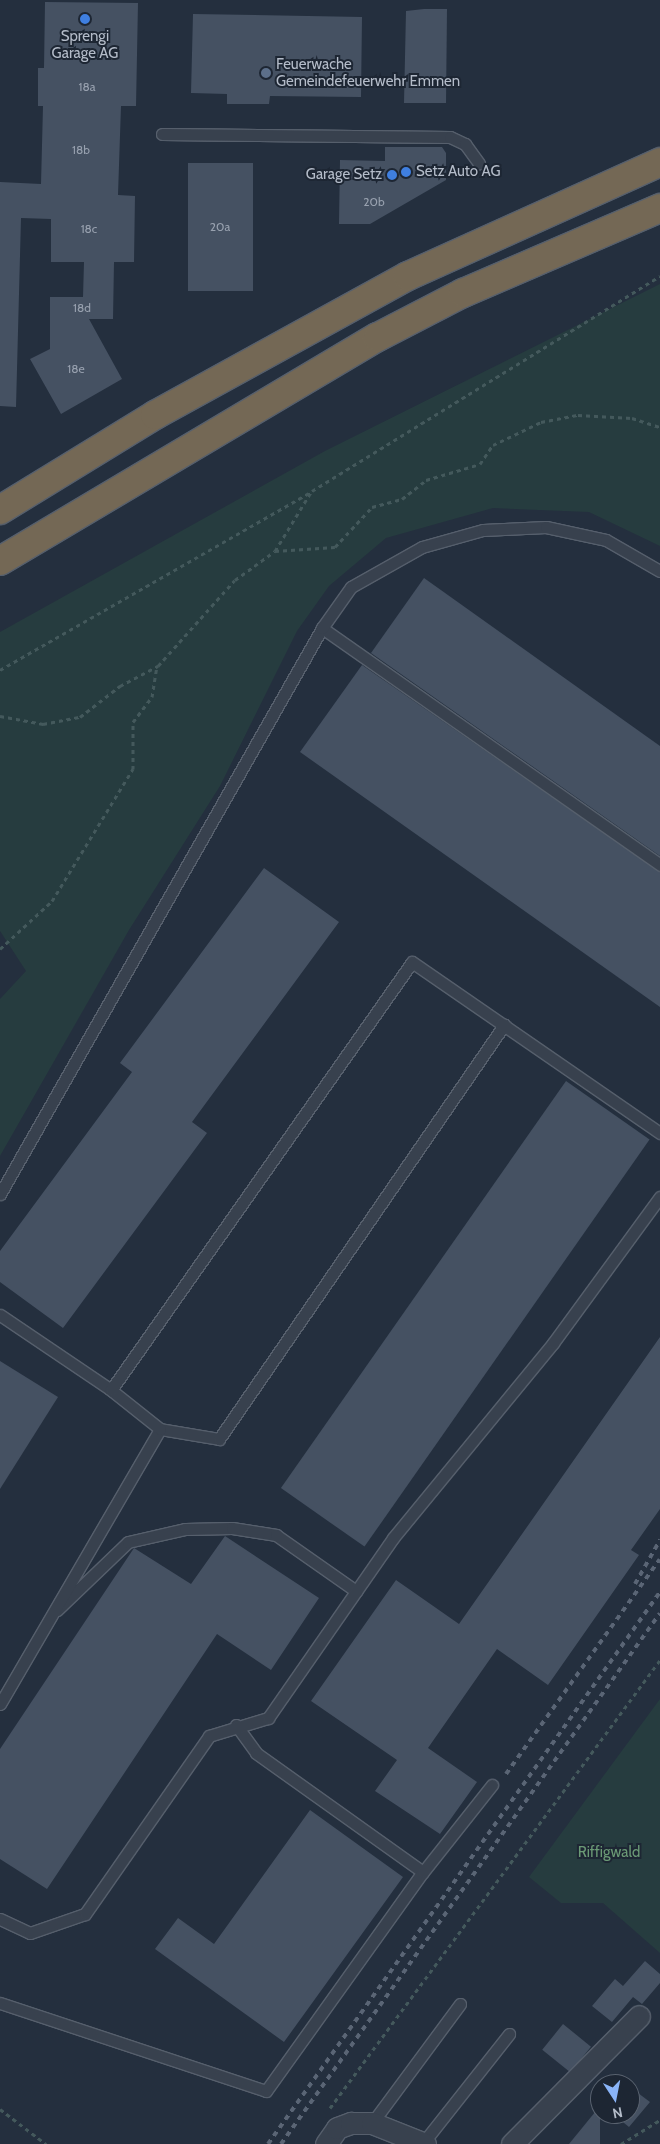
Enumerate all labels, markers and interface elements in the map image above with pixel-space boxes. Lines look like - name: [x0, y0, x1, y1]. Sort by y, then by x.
- marker: Sprengi Garage AG: [79, 13, 91, 25]
- place label: Sprengi Garage AG: [52, 27, 118, 62]
- place label: Feuerwache Gemeindefeuerwehr Emmen: [276, 55, 460, 90]
- marker: Feuerwache Gemeindefeuerwehr Emmen: [260, 67, 272, 79]
- house number: 18a: [79, 80, 95, 94]
- house number: 18b: [72, 143, 90, 157]
- place label: Setz Auto AG: [416, 163, 501, 181]
- place label: Garage Setz: [306, 166, 382, 184]
- marker: Setz Auto AG: [400, 166, 412, 178]
- marker: Garage Setz: [386, 169, 398, 181]
- house number: 20b: [363, 195, 385, 209]
- house number: 20a: [210, 220, 230, 234]
- house number: 18c: [81, 222, 97, 236]
- house number: 18d: [73, 301, 91, 315]
- house number: 18e: [67, 362, 85, 376]
- park label: Riffigwald: [578, 1844, 640, 1862]
- north arrow: [590, 2074, 640, 2124]
- text: N: [611, 2103, 624, 2123]

